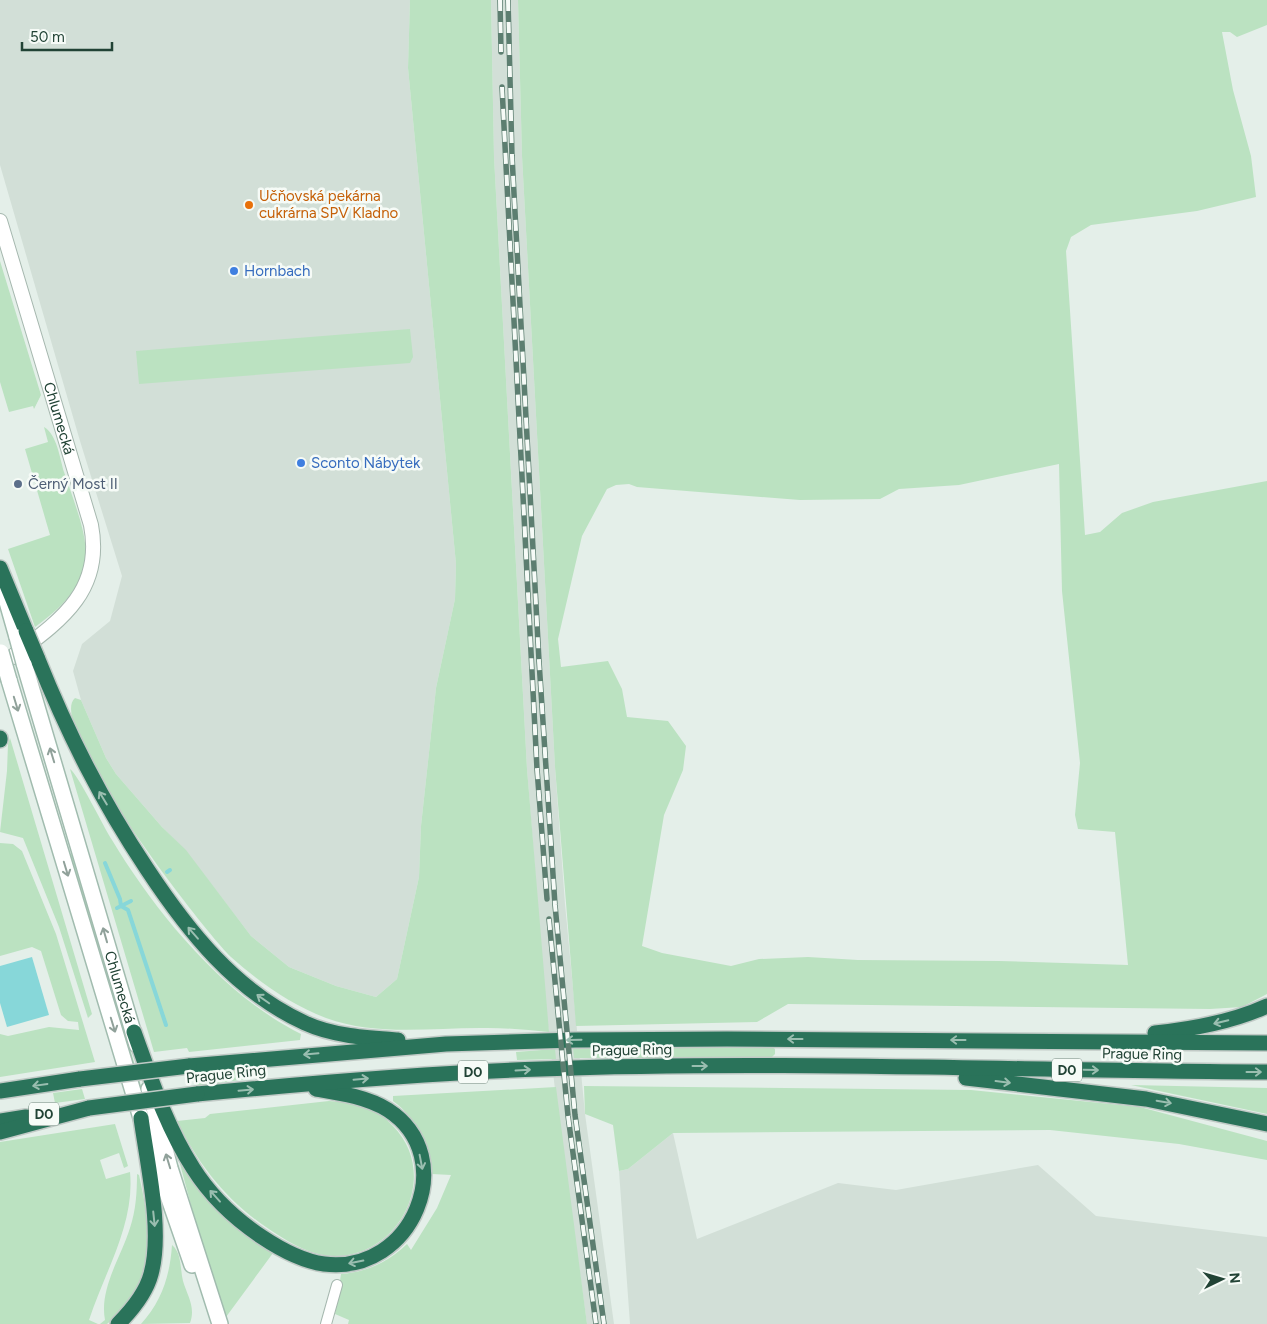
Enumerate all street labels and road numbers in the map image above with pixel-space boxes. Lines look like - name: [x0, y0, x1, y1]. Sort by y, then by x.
- street label: Chlumecká: [40, 380, 78, 457]
- street label: Chlumecká: [101, 949, 139, 1026]
- street label: Prague Ring: [592, 1040, 672, 1060]
- street label: Prague Ring: [1102, 1044, 1182, 1064]
- road number: D0: [1052, 1058, 1082, 1082]
- road number: D0: [458, 1060, 488, 1084]
- street label: Prague Ring: [185, 1061, 267, 1087]
- road number: D0: [29, 1102, 59, 1126]

